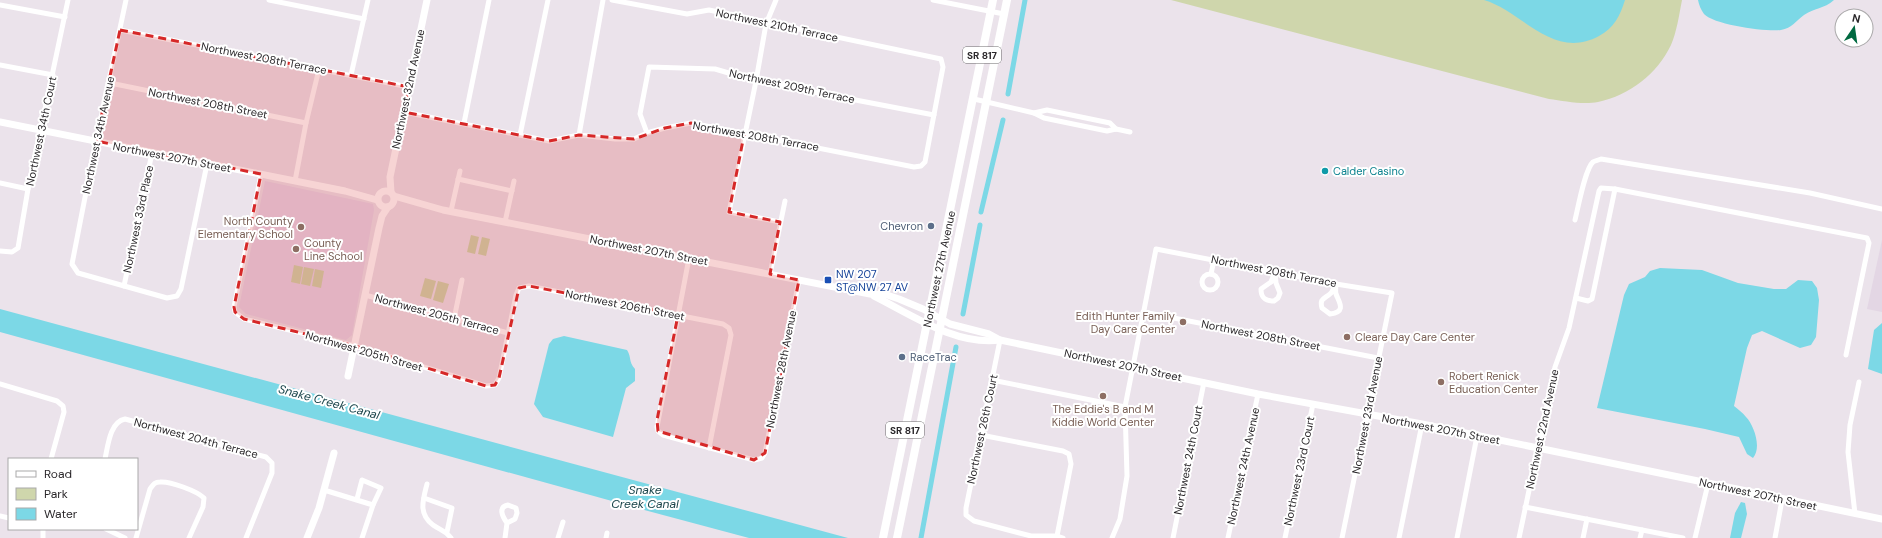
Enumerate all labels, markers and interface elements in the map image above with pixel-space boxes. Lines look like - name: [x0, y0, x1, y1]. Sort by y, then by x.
- street label: Northwest 210th Terrace: [715, 5, 839, 45]
- north arrow: [1834, 8, 1874, 48]
- text: N: [1851, 11, 1862, 26]
- street label: Northwest 32nd Avenue: [388, 28, 428, 150]
- street label: Northwest 208th Terrace: [200, 39, 328, 77]
- road number: SR 817: [963, 47, 1001, 63]
- street label: Northwest 209th Terrace: [728, 66, 856, 106]
- street label: Northwest 34th Court: [23, 75, 59, 187]
- street label: Northwest 34th Avenue: [79, 75, 117, 195]
- street label: Northwest 208th Street: [147, 85, 269, 121]
- street label: Northwest 208th Terrace: [692, 118, 820, 154]
- street label: Northwest 207th Street: [112, 139, 232, 175]
- street label: Northwest 33rd Place: [120, 164, 156, 274]
- place label: Calder Casino: [1333, 164, 1404, 178]
- marker: Calder Casino: [1320, 166, 1330, 176]
- street label: Northwest 27th Avenue: [920, 209, 958, 329]
- place label: North County Elementary School: [198, 214, 293, 241]
- place label: Chevron: [880, 219, 923, 233]
- marker: Chevron: [926, 221, 936, 231]
- marker: North County Elementary School: [296, 222, 306, 232]
- street label: Northwest 207th Street: [589, 232, 709, 268]
- place label: County Line School: [304, 236, 362, 263]
- marker: County Line School: [291, 244, 301, 254]
- street label: Northwest 208th Terrace: [1210, 252, 1338, 290]
- place label: NW 207 ST@NW 27 AV: [836, 267, 909, 294]
- marker: NW 207 ST@NW 27 AV: [823, 275, 833, 285]
- street label: Northwest 206th Street: [564, 287, 686, 323]
- street label: Northwest 205th Terrace: [373, 291, 501, 337]
- street label: Northwest 28th Avenue: [763, 309, 799, 429]
- place label: Edith Hunter Family Day Care Center: [1076, 309, 1175, 336]
- marker: Edith Hunter Family Day Care Center: [1178, 317, 1188, 327]
- street label: Northwest 208th Street: [1200, 317, 1322, 353]
- street label: Northwest 205th Street: [304, 328, 424, 374]
- place label: Cleare Day Care Center: [1355, 330, 1475, 344]
- marker: Cleare Day Care Center: [1342, 332, 1352, 342]
- street label: Northwest 207th Street: [1063, 346, 1183, 384]
- place label: RaceTrac: [910, 350, 957, 364]
- marker: RaceTrac: [897, 352, 907, 362]
- street label: Northwest 23rd Avenue: [1349, 355, 1385, 475]
- street label: Northwest 22nd Avenue: [1522, 368, 1562, 490]
- place label: Robert Renick Education Center: [1449, 369, 1538, 396]
- street label: Northwest 26th Court: [964, 373, 1000, 485]
- marker: Robert Renick Education Center: [1436, 377, 1446, 387]
- water label: Snake Creek Canal: [277, 381, 382, 423]
- marker: The Eddie's B and M Kiddie World Center: [1098, 391, 1108, 401]
- place label: The Eddie's B and M Kiddie World Center: [1052, 402, 1154, 429]
- street label: Northwest 24th Court: [1171, 404, 1205, 516]
- street label: Northwest 24th Avenue: [1224, 406, 1262, 526]
- street label: Northwest 207th Street: [1381, 411, 1501, 447]
- street label: Northwest 204th Terrace: [132, 415, 260, 461]
- street label: Northwest 23rd Court: [1281, 415, 1317, 527]
- road number: SR 817: [886, 422, 924, 438]
- legend: [8, 458, 138, 530]
- text: Road: [44, 466, 72, 482]
- street label: Northwest 207th Street: [1698, 475, 1818, 513]
- water label: Snake Creek Canal: [611, 482, 679, 512]
- text: Park: [44, 486, 68, 502]
- text: Water: [44, 506, 78, 522]

